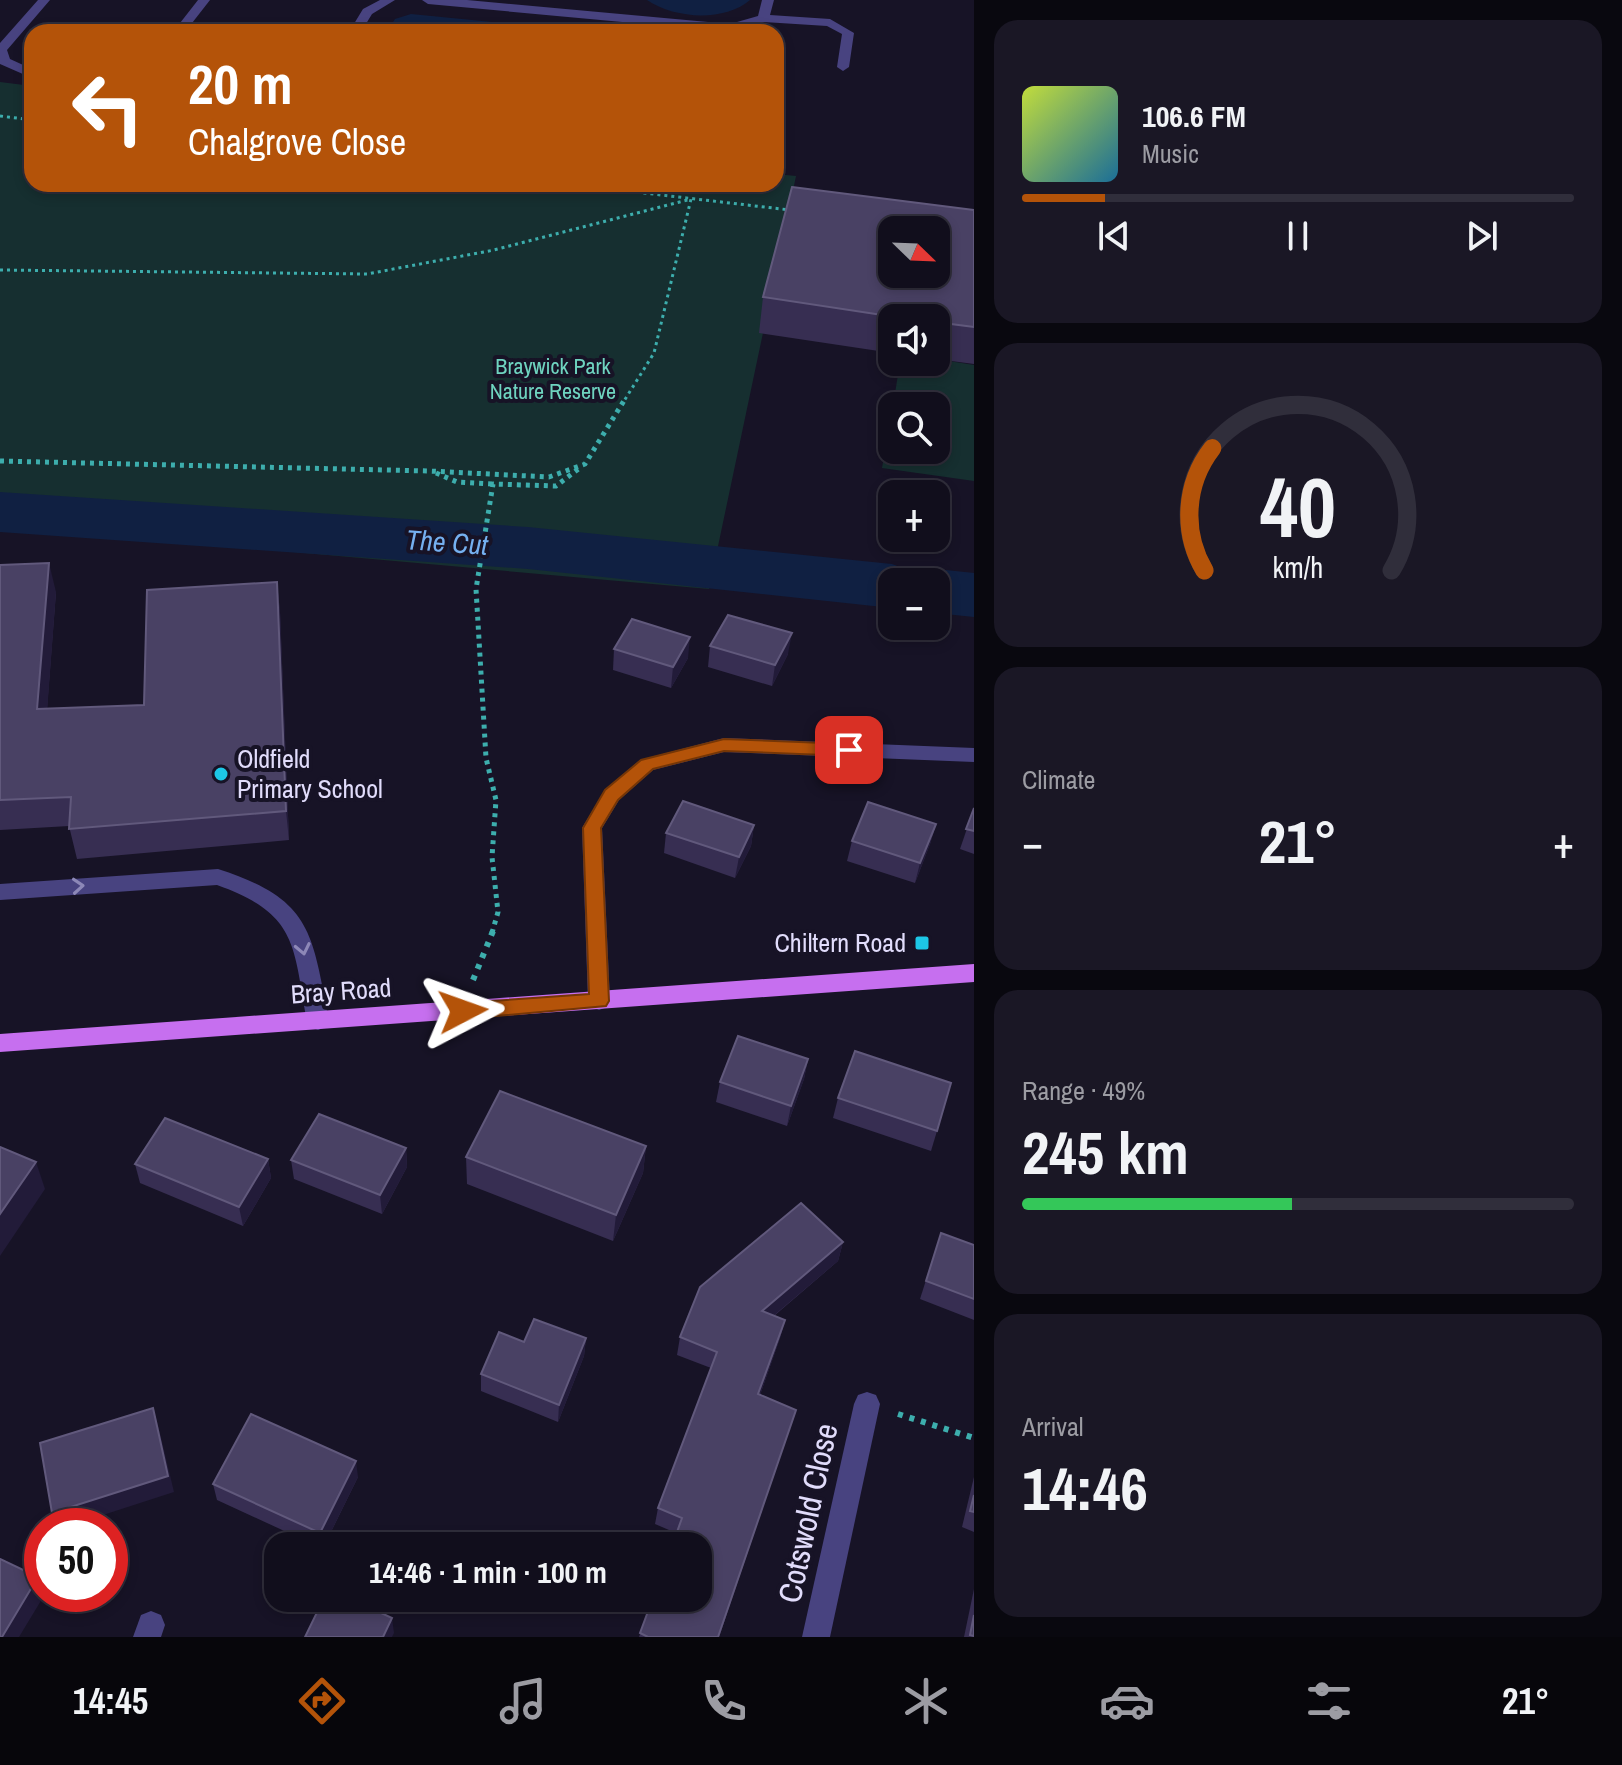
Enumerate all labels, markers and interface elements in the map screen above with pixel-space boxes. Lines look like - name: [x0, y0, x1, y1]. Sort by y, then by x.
- text: 20 m: [188, 46, 293, 121]
- icon: left: [56, 56, 160, 160]
- text: 106.6 FM: [1142, 96, 1246, 136]
- text: Chalgrove Close: [188, 118, 406, 166]
- text: Music: [1142, 136, 1199, 171]
- icon: previous: [1092, 214, 1136, 258]
- icon: pause: [1276, 214, 1320, 258]
- icon: next: [1460, 214, 1504, 258]
- north arrow: [878, 216, 950, 288]
- map controls: [878, 216, 950, 640]
- button: sound: [878, 304, 950, 376]
- park label: Braywick Park Nature Reserve: [490, 351, 616, 406]
- button: search: [878, 392, 950, 464]
- text: 40: [1260, 451, 1336, 563]
- button: +: [878, 480, 950, 552]
- water label: The Cut: [405, 520, 490, 564]
- text: km/h: [1273, 548, 1323, 587]
- button: −: [878, 568, 950, 640]
- pin: [815, 716, 883, 784]
- icon: arrive: [827, 728, 871, 772]
- place label: Oldfield Primary School: [237, 741, 383, 806]
- text: Climate: [1022, 762, 1095, 797]
- marker: Oldfield Primary School: [212, 765, 230, 783]
- text: 21°: [1259, 801, 1337, 882]
- text: −: [1022, 812, 1043, 872]
- text: +: [1553, 812, 1574, 872]
- one-way arrow: [72, 878, 85, 895]
- place label: Chiltern Road: [774, 925, 906, 960]
- marker: Chiltern Road: [913, 934, 931, 952]
- one-way arrow: [294, 942, 311, 955]
- position arrow: [421, 969, 505, 1053]
- street label: Bray Road: [289, 970, 392, 1011]
- text: Range · 49%: [1022, 1073, 1145, 1108]
- text: 245 km: [1022, 1112, 1189, 1193]
- text: Arrival: [1022, 1409, 1084, 1444]
- street label: Cotswold Close: [768, 1419, 847, 1607]
- text: 14:46: [1022, 1448, 1148, 1529]
- speed limit sign: 50: [24, 1508, 128, 1612]
- text: 14:46 · 1 min · 100 m: [369, 1552, 607, 1592]
- icon: directions: [294, 1673, 350, 1729]
- icon: music: [495, 1673, 551, 1729]
- icon: phone: [696, 1673, 752, 1729]
- icon: climate: [898, 1673, 954, 1729]
- icon: car: [1099, 1673, 1155, 1729]
- icon: filters: [1301, 1673, 1357, 1729]
- text: 14:45: [73, 1677, 148, 1725]
- text: 21°: [1502, 1677, 1549, 1725]

